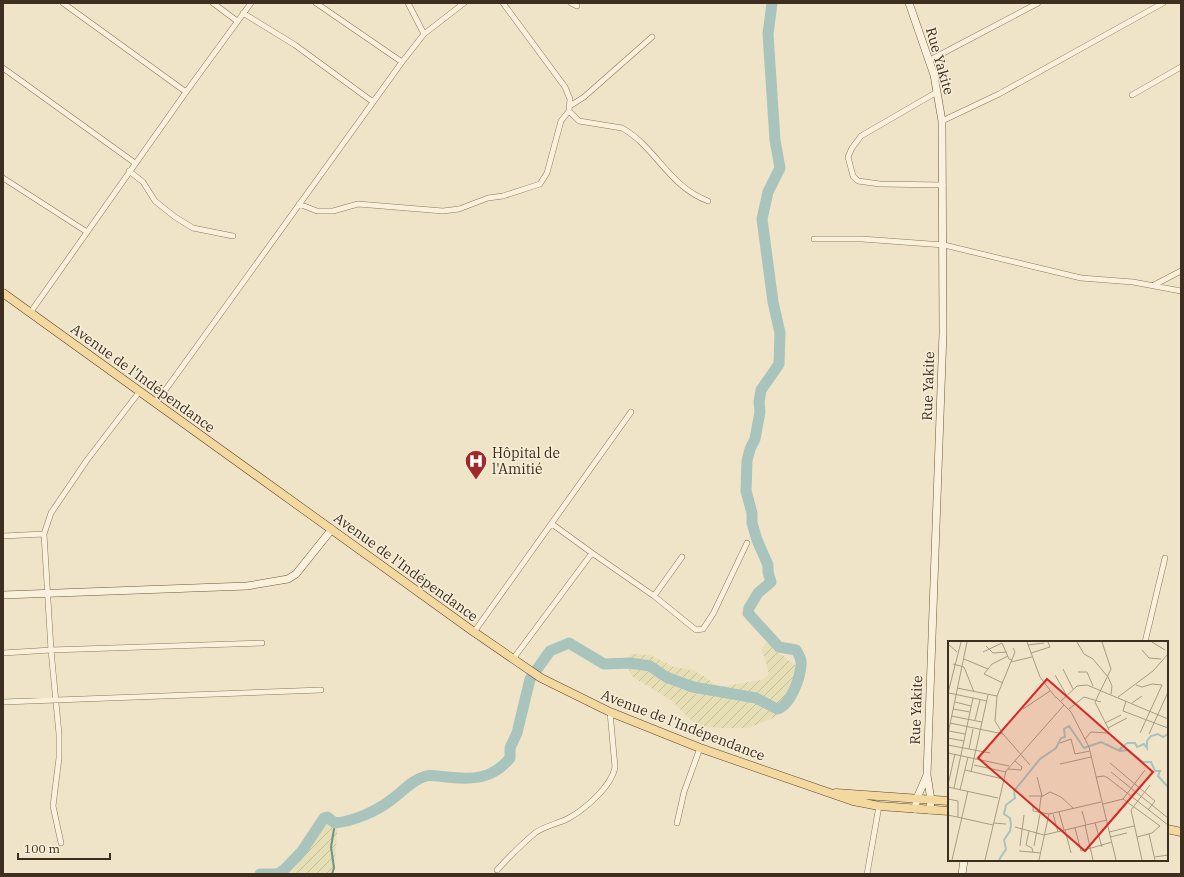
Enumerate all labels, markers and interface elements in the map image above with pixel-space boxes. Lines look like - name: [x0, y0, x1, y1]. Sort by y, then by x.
- street label: Rue Yakite: [922, 25, 958, 97]
- street label: Avenue de l'Indépendance: [67, 320, 219, 436]
- street label: Rue Yakite: [918, 351, 938, 421]
- place label: Hôpital de l'Amitié: [492, 444, 560, 478]
- hospital icon: Hôpital de l'Amitié: [463, 448, 489, 481]
- street label: Avenue de l'Indépendance: [330, 509, 482, 625]
- inset map: [948, 641, 1168, 861]
- street label: Rue Yakite: [906, 675, 926, 745]
- street label: Avenue de l'Indépendance: [599, 685, 767, 765]
- scale bar: [18, 835, 110, 861]
- text: 100 m: [24, 841, 60, 856]

